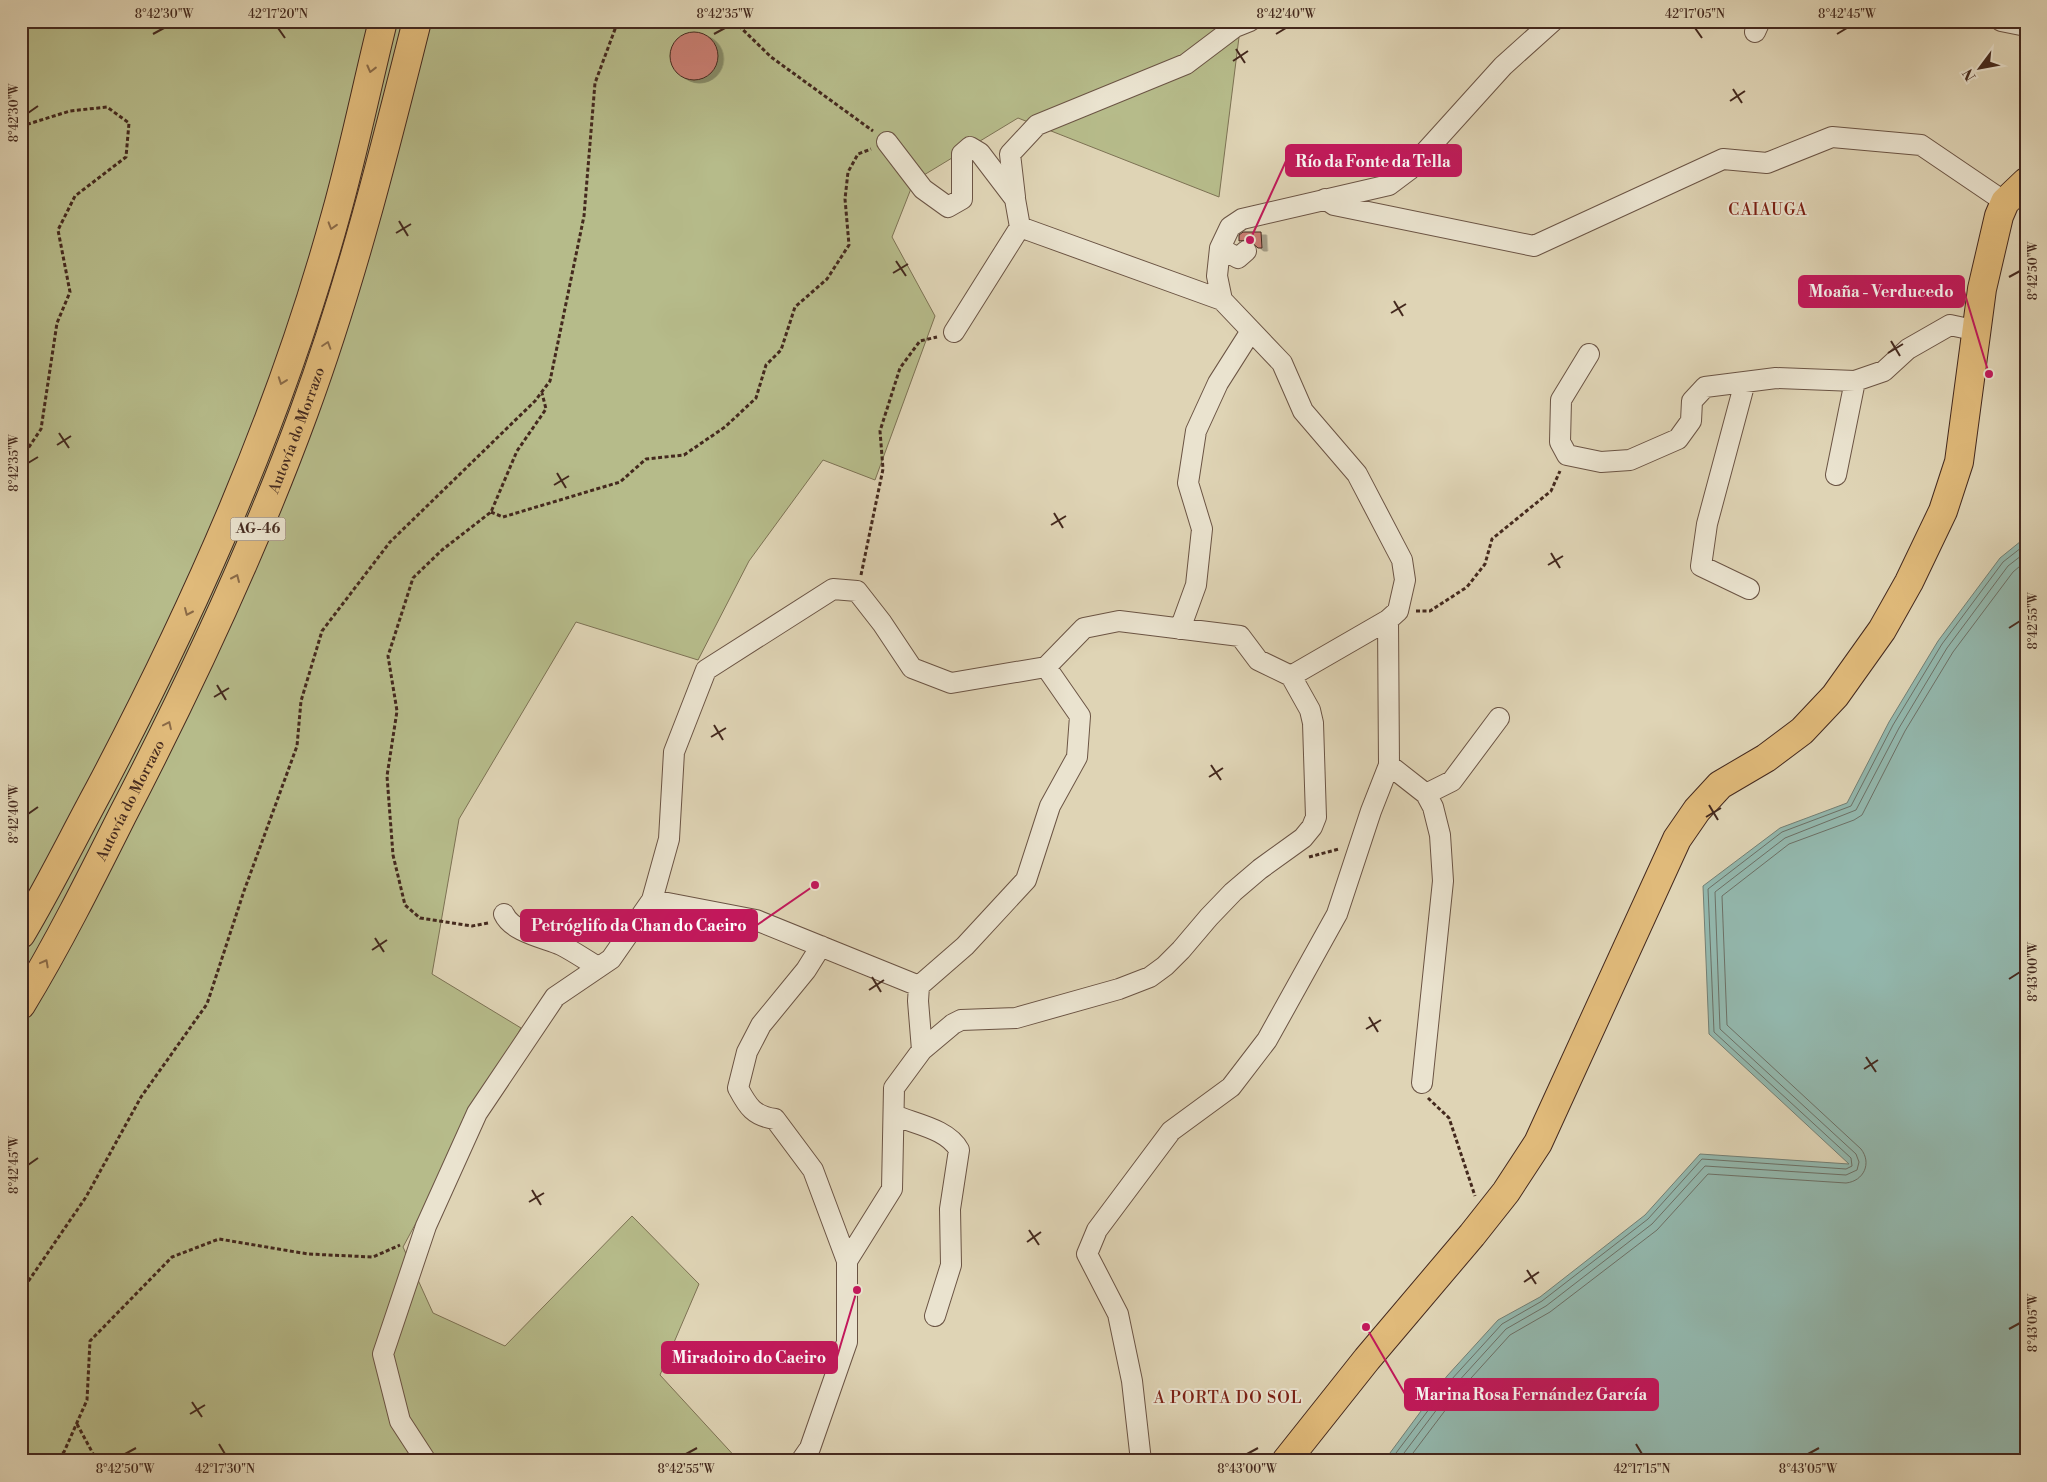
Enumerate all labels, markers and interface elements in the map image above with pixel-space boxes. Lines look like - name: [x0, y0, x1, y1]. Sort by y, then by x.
- text: 8°42'30"W: [135, 7, 194, 22]
- text: 42°17'20"N: [248, 7, 308, 22]
- text: 8°42'35"W: [696, 7, 755, 22]
- text: 8°42'40"W: [1256, 7, 1317, 22]
- text: 42°17'05"N: [1665, 7, 1725, 22]
- text: 8°42'45"W: [1818, 7, 1877, 22]
- north arrow: [1954, 42, 2004, 92]
- one-way arrow: [366, 64, 377, 73]
- text: N: [1959, 65, 1980, 84]
- text: 8°42'30"W: [7, 83, 22, 142]
- callout: Río da Fonte da Tella: [1286, 145, 1461, 176]
- text: Río da Fonte da Tella: [1295, 152, 1451, 172]
- district label: CAIAUGA: [1728, 200, 1808, 220]
- one-way arrow: [328, 222, 338, 230]
- text: 8°42'50"W: [2026, 241, 2041, 300]
- callout: Moaña - Verducedo: [1799, 276, 1964, 307]
- text: Moaña - Verducedo: [1808, 282, 1954, 302]
- one-way arrow: [321, 341, 331, 349]
- street label: Autovía do Morrazo: [264, 365, 329, 497]
- one-way arrow: [278, 376, 288, 385]
- text: 8°42'35"W: [7, 433, 22, 492]
- road number: AG-46: [230, 518, 286, 540]
- one-way arrow: [230, 574, 241, 583]
- text: 8°42'55"W: [2026, 591, 2041, 650]
- one-way arrow: [183, 607, 194, 616]
- one-way arrow: [162, 721, 173, 730]
- street label: Autovía do Morrazo: [91, 737, 169, 865]
- text: 8°42'40"W: [7, 783, 22, 844]
- callout: Petróglifo da Chan do Caeiro: [521, 910, 757, 941]
- text: Petróglifo da Chan do Caeiro: [531, 916, 747, 936]
- text: 8°43'00"W: [2026, 941, 2041, 1002]
- one-way arrow: [38, 959, 48, 968]
- text: 8°42'45"W: [7, 1135, 22, 1194]
- text: 8°43'05"W: [2026, 1293, 2041, 1352]
- callout: Miradoiro do Caeiro: [662, 1342, 837, 1373]
- text: Miradoiro do Caeiro: [672, 1348, 826, 1368]
- callout: Marina Rosa Fernández García: [1405, 1379, 1658, 1410]
- text: Marina Rosa Fernández García: [1415, 1385, 1647, 1405]
- district label: A PORTA DO SOL: [1153, 1388, 1302, 1408]
- text: 8°42'50"W: [96, 1462, 155, 1477]
- text: 42°17'30"N: [195, 1462, 255, 1477]
- text: 8°42'55"W: [657, 1462, 716, 1477]
- text: 8°43'00"W: [1217, 1462, 1278, 1477]
- text: 42°17'15"N: [1613, 1462, 1671, 1477]
- text: 8°43'05"W: [1779, 1462, 1838, 1477]

